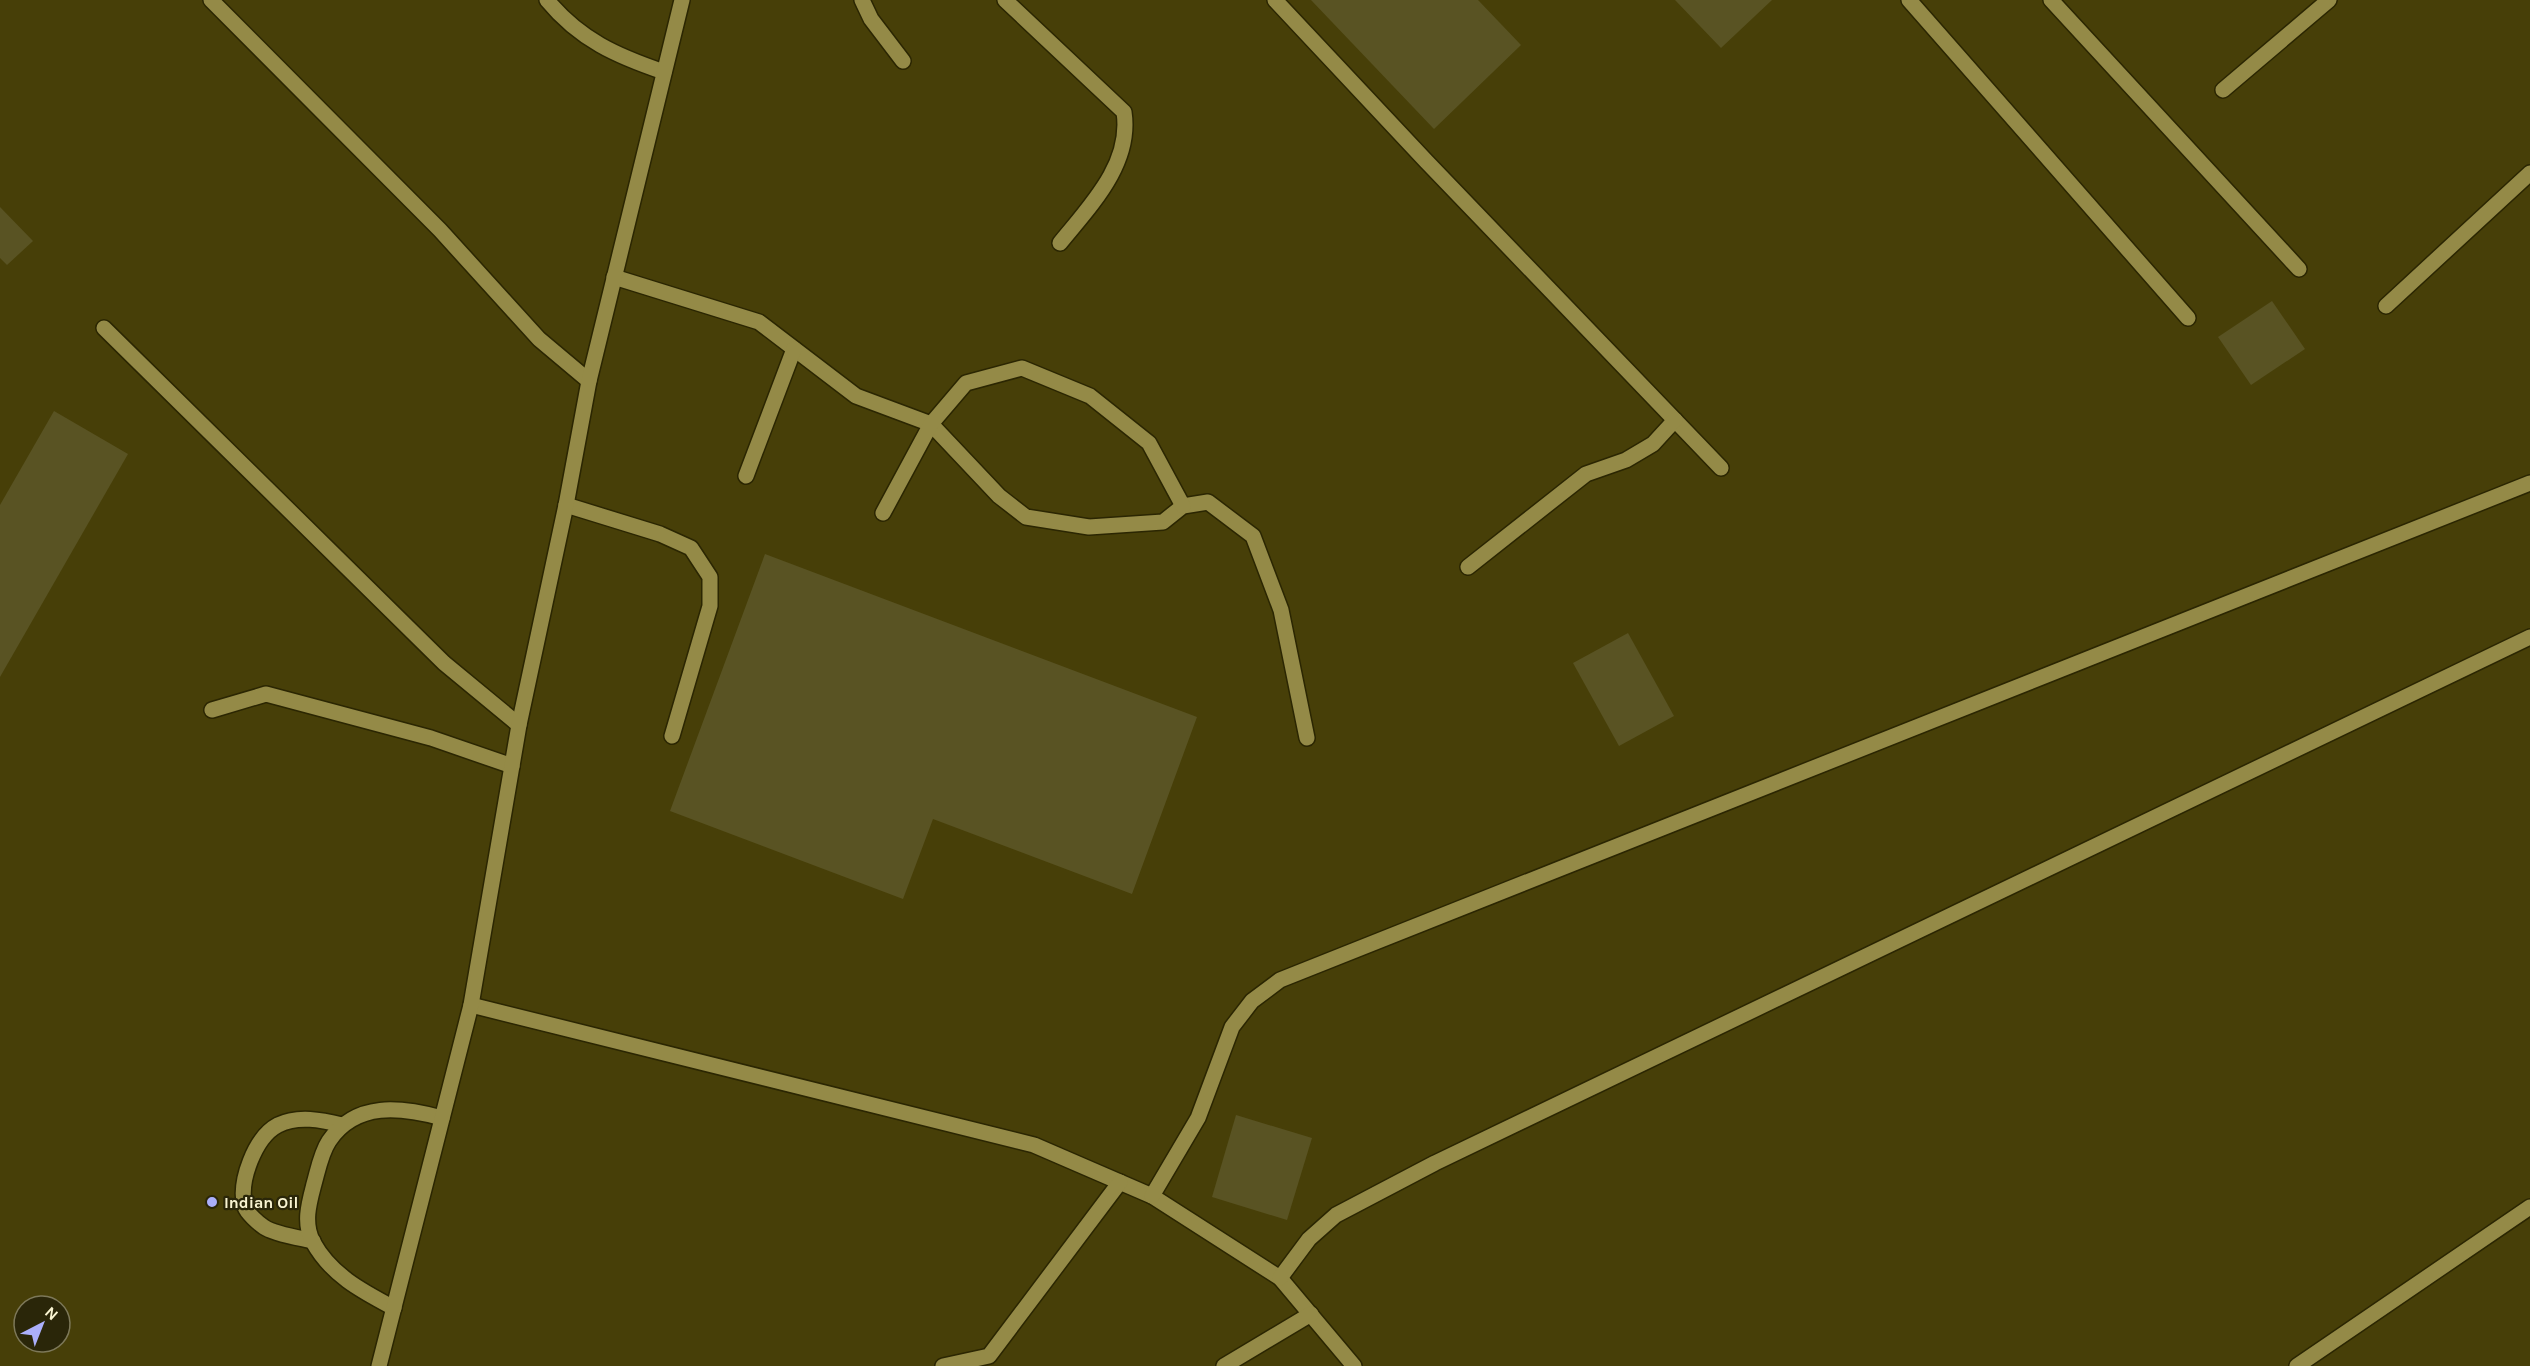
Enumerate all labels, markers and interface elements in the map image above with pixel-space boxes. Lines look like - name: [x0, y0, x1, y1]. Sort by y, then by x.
- place label: Indian Oil: [224, 1193, 298, 1212]
- marker: Indian Oil: [205, 1195, 219, 1209]
- north arrow: [12, 1294, 72, 1354]
- text: N: [41, 1302, 62, 1324]

